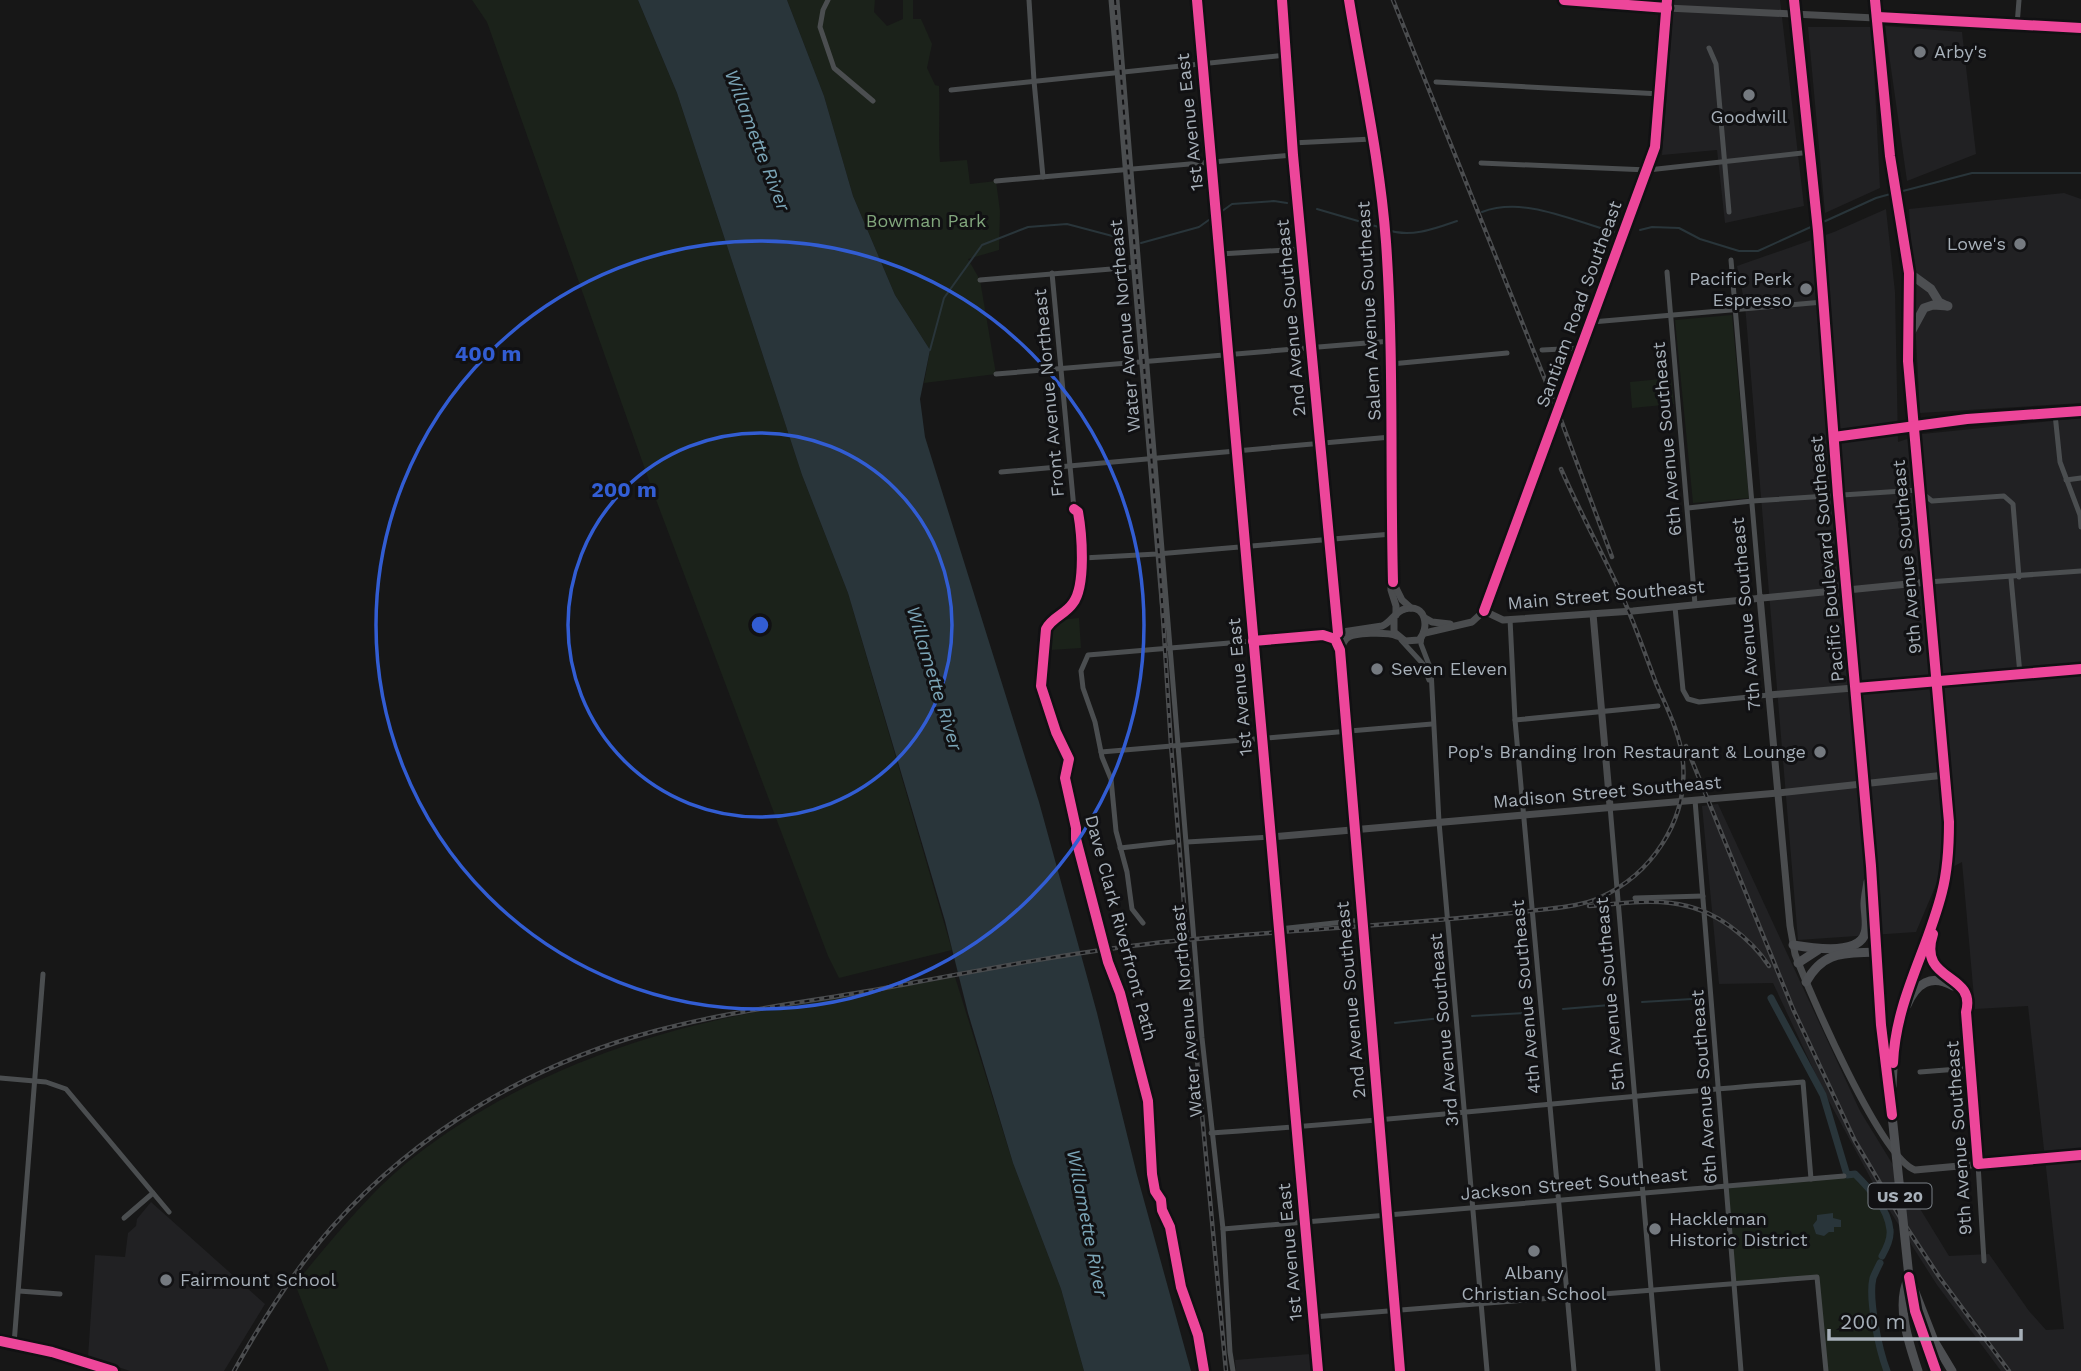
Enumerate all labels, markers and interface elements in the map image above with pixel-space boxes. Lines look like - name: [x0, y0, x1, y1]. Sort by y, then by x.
- place label: Arby's: [1934, 41, 1987, 62]
- marker: Arby's: [1912, 44, 1928, 60]
- street label: 1st Avenue East: [1172, 52, 1207, 192]
- water label: Willamette River: [720, 66, 795, 215]
- marker: Goodwill: [1741, 87, 1757, 103]
- place label: Goodwill: [1711, 106, 1788, 127]
- street label: Santiam Road Southeast: [1531, 197, 1626, 410]
- street label: Salem Avenue Southeast: [1352, 200, 1385, 421]
- park label: Bowman Park: [866, 210, 986, 231]
- street label: Water Avenue Northeast: [1105, 218, 1144, 433]
- street label: 2nd Avenue Southeast: [1271, 218, 1310, 418]
- place label: Lowe's: [1947, 233, 2006, 254]
- marker: Lowe's: [2012, 236, 2028, 252]
- place label: Pacific Perk Espresso: [1689, 268, 1792, 310]
- marker: Pacific Perk Espresso: [1798, 281, 1814, 297]
- street label: Front Avenue Northeast: [1029, 288, 1068, 498]
- text: 400 m: [455, 341, 521, 366]
- street label: 6th Avenue Southeast: [1648, 341, 1685, 537]
- street label: Pacific Boulevard Southeast: [1805, 435, 1848, 683]
- street label: 9th Avenue Southeast: [1888, 459, 1925, 655]
- text: 200 m: [591, 477, 657, 502]
- street label: 7th Avenue Southeast: [1727, 516, 1764, 711]
- street label: Main Street Southeast: [1507, 575, 1706, 614]
- water label: Willamette River: [902, 603, 968, 754]
- centre of rings: [748, 613, 772, 637]
- street label: 1st Avenue East: [1223, 617, 1256, 757]
- place label: Seven Eleven: [1391, 658, 1508, 679]
- marker: Seven Eleven: [1369, 661, 1385, 677]
- place label: Pop's Branding Iron Restaurant & Lounge: [1447, 741, 1806, 762]
- marker: Pop's Branding Iron Restaurant & Lounge: [1812, 744, 1828, 760]
- street label: Madison Street Southeast: [1492, 771, 1722, 812]
- street label: Dave Clark Riverfront Path: [1081, 813, 1162, 1043]
- street label: 5th Avenue Southeast: [1591, 896, 1628, 1092]
- street label: 4th Avenue Southeast: [1507, 899, 1544, 1095]
- street label: 2nd Avenue Southeast: [1331, 900, 1370, 1100]
- street label: Water Avenue Northeast: [1167, 903, 1206, 1118]
- street label: 3rd Avenue Southeast: [1425, 932, 1462, 1127]
- street label: 6th Avenue Southeast: [1686, 989, 1721, 1185]
- street label: 9th Avenue Southeast: [1941, 1040, 1976, 1236]
- water label: Willamette River: [1062, 1147, 1113, 1299]
- street label: Jackson Street Southeast: [1460, 1163, 1689, 1204]
- street label: 1st Avenue East: [1273, 1182, 1306, 1322]
- road number: US 20: [1868, 1184, 1932, 1208]
- place label: Hackleman Historic District: [1669, 1208, 1808, 1250]
- marker: Hackleman Historic District: [1647, 1221, 1663, 1237]
- marker: Albany Christian School: [1526, 1243, 1542, 1259]
- place label: Albany Christian School: [1462, 1262, 1607, 1304]
- place label: Fairmount School: [180, 1269, 336, 1290]
- marker: Fairmount School: [158, 1272, 174, 1288]
- scale bar: [1829, 1298, 2022, 1342]
- text: 200 m: [1840, 1309, 1906, 1334]

